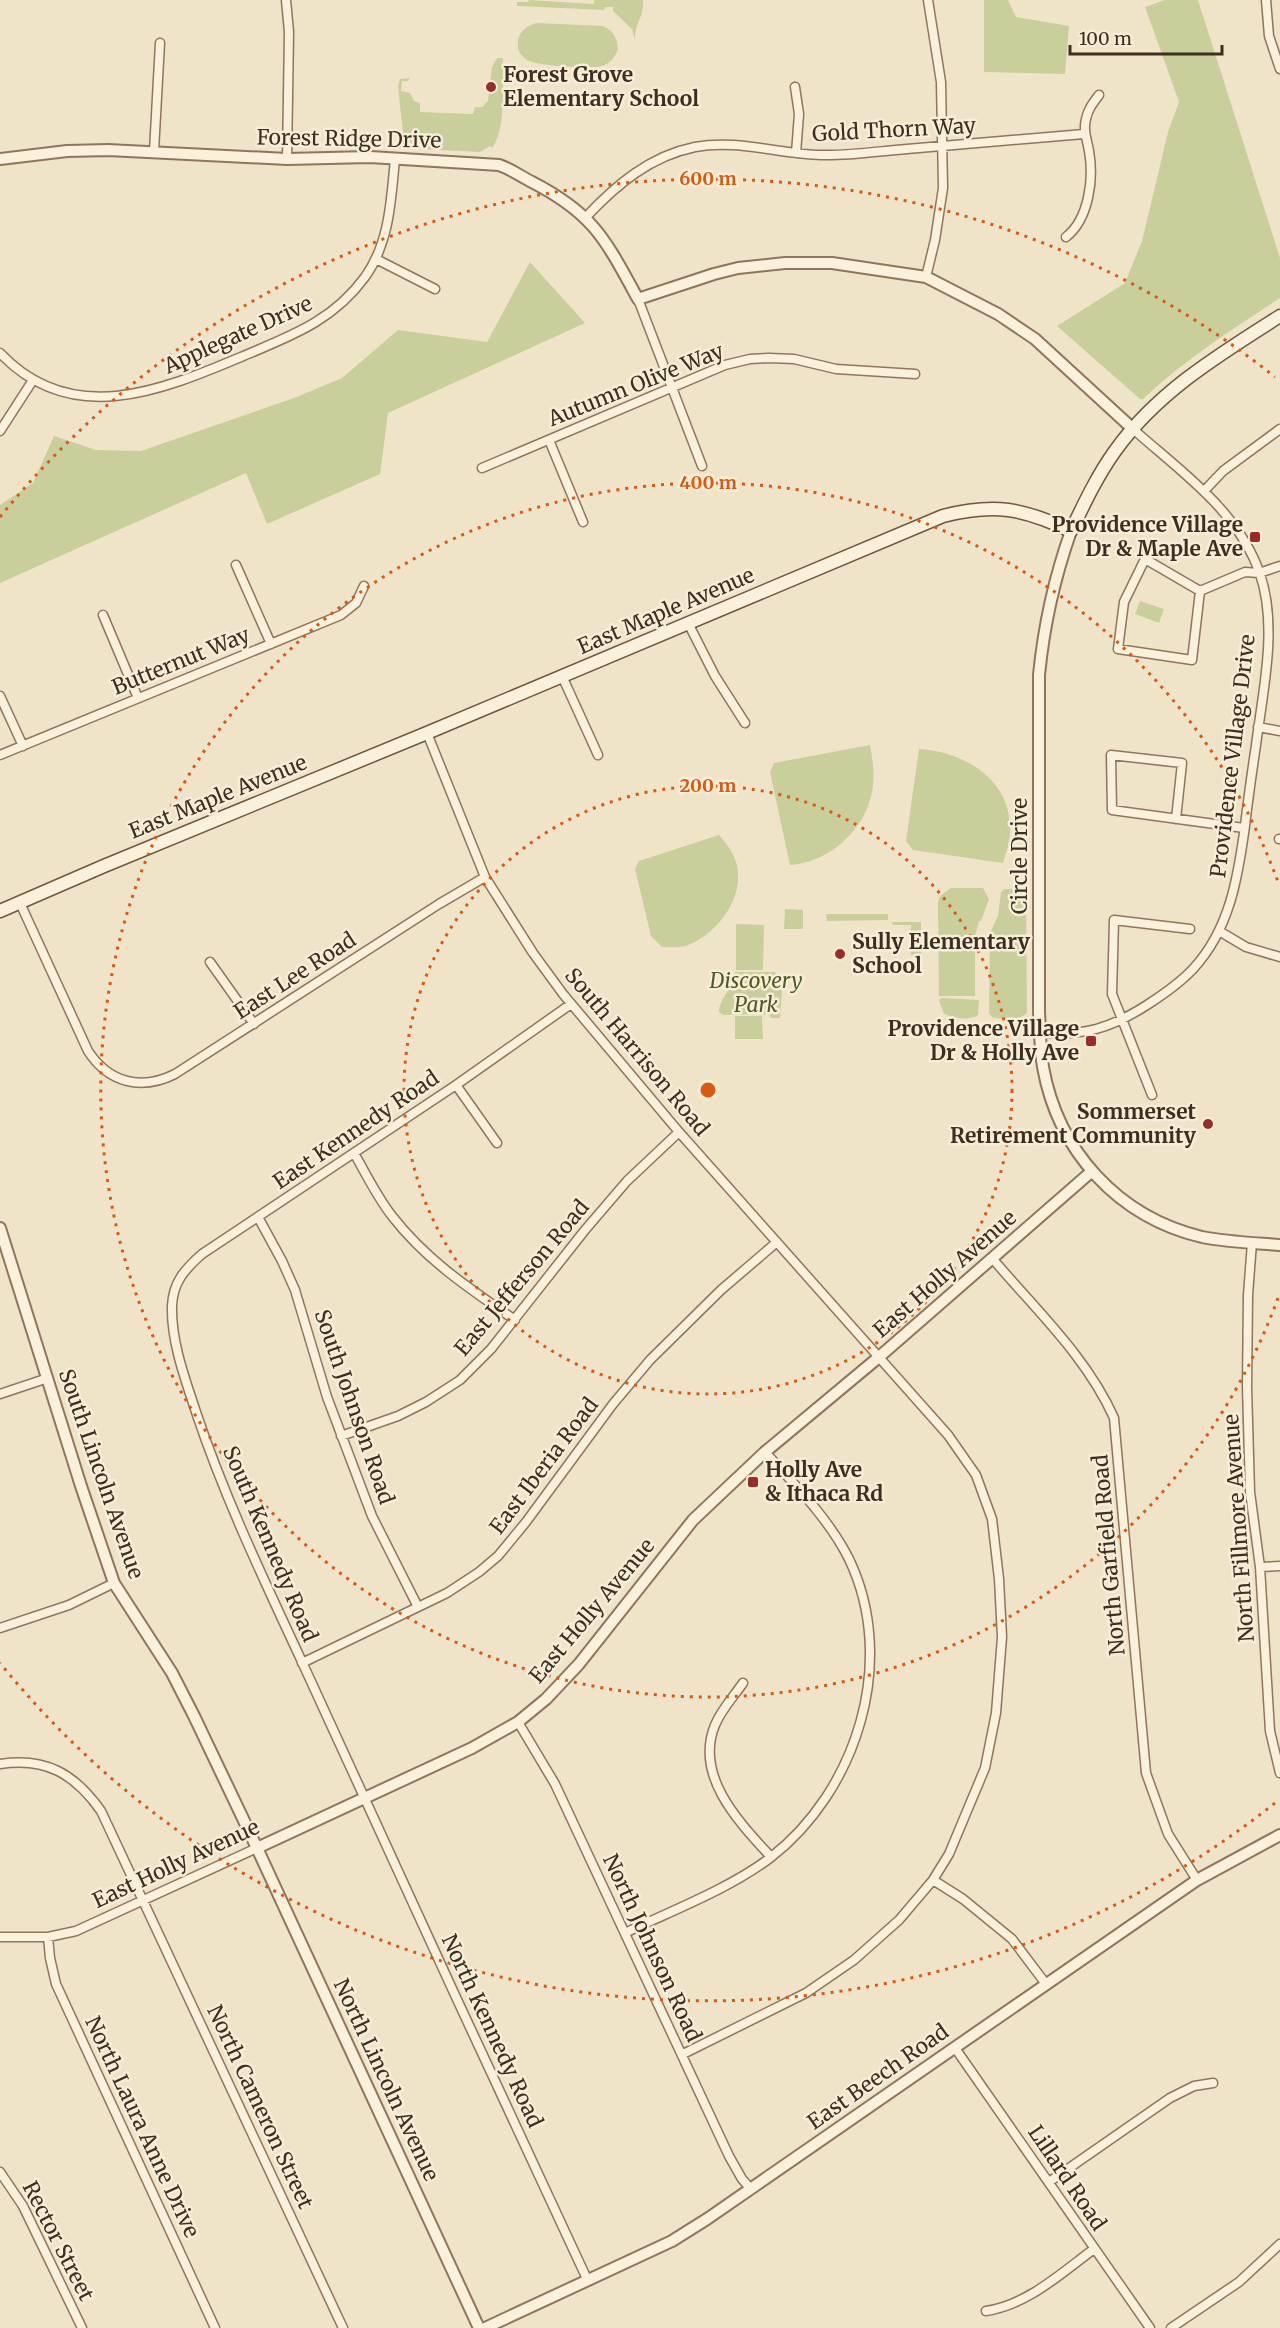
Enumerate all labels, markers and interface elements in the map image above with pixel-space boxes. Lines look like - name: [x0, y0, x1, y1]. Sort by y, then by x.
- scale bar: [1070, 18, 1222, 56]
- text: 100 m: [1079, 27, 1132, 50]
- place label: Forest Grove Elementary School: [503, 61, 699, 112]
- marker: Forest Grove Elementary School: [484, 80, 498, 94]
- street label: Gold Thorn Way: [811, 112, 977, 147]
- street label: Forest Ridge Drive: [256, 123, 442, 154]
- text: 600 m: [679, 167, 737, 190]
- street label: Applegate Drive: [158, 290, 316, 380]
- street label: Autumn Olive Way: [543, 337, 728, 432]
- text: 400 m: [679, 471, 737, 494]
- place label: Providence Village Dr & Maple Ave: [1051, 511, 1243, 562]
- marker: Providence Village Dr & Maple Ave: [1248, 530, 1262, 544]
- street label: East Maple Avenue: [573, 561, 758, 660]
- street label: Butternut Way: [108, 620, 254, 700]
- street label: Providence Village Drive: [1204, 633, 1261, 879]
- street label: East Maple Avenue: [125, 749, 311, 845]
- text: 200 m: [680, 774, 736, 797]
- street label: Circle Drive: [1006, 798, 1033, 914]
- street label: East Lee Road: [228, 926, 361, 1025]
- place label: Sully Elementary School: [852, 928, 1030, 979]
- marker: Sully Elementary School: [833, 947, 847, 961]
- street label: South Harrison Road: [559, 962, 716, 1141]
- park label: Discovery Park: [709, 967, 802, 1018]
- place label: Providence Village Dr & Holly Ave: [887, 1015, 1079, 1066]
- marker: Providence Village Dr & Holly Ave: [1084, 1034, 1098, 1048]
- street label: East Kennedy Road: [268, 1064, 444, 1195]
- centre of rings: [698, 1080, 718, 1100]
- place label: Sommerset Retirement Community: [950, 1098, 1197, 1149]
- marker: Sommerset Retirement Community: [1201, 1117, 1215, 1131]
- street label: East Jefferson Road: [448, 1194, 595, 1361]
- street label: East Holly Avenue: [868, 1204, 1022, 1343]
- street label: South Johnson Road: [308, 1306, 401, 1508]
- street label: South Lincoln Avenue: [53, 1365, 150, 1582]
- street label: East Iberia Road: [483, 1392, 604, 1539]
- street label: North Fillmore Avenue: [1217, 1413, 1260, 1643]
- street label: South Kennedy Road: [217, 1442, 324, 1646]
- street label: North Garfield Road: [1086, 1453, 1131, 1657]
- place label: Holly Ave & Ithaca Rd: [765, 1456, 883, 1507]
- marker: Holly Ave & Ithaca Rd: [746, 1475, 760, 1489]
- street label: East Holly Avenue: [523, 1533, 660, 1689]
- street label: East Holly Avenue: [88, 1813, 264, 1914]
- street label: North Johnson Road: [597, 1850, 708, 2046]
- street label: North Kennedy Road: [436, 1930, 549, 2132]
- street label: North Lincoln Avenue: [328, 1974, 445, 2185]
- street label: North Cameron Street: [201, 2001, 320, 2213]
- street label: North Laura Anne Drive: [79, 2012, 206, 2242]
- street label: East Beech Road: [802, 2018, 954, 2135]
- street label: Lillard Road: [1022, 2120, 1113, 2236]
- street label: Rector Street: [17, 2176, 100, 2305]

